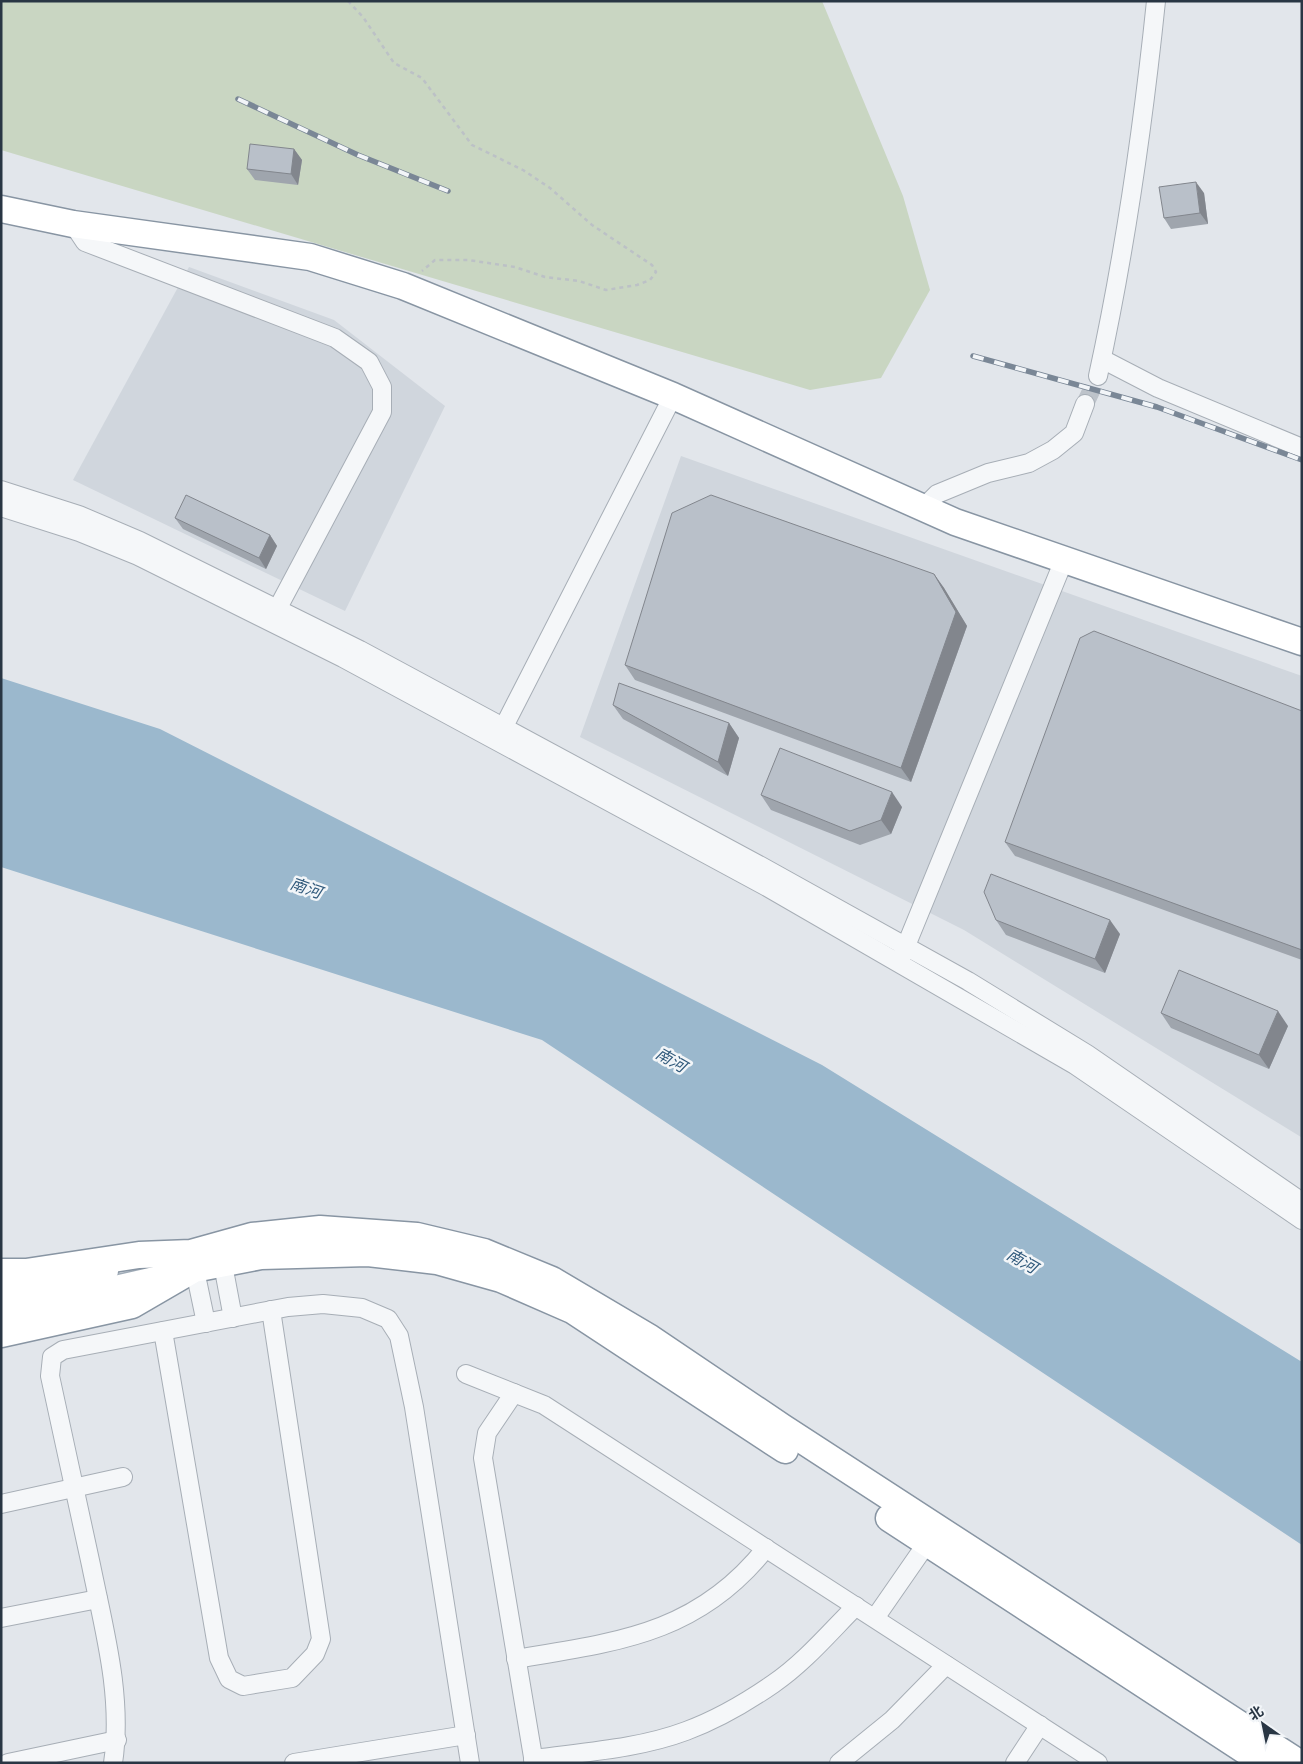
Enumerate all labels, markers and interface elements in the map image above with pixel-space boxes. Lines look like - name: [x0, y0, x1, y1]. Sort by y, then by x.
- water label: 南河: [288, 874, 327, 903]
- water label: 南河: [652, 1044, 692, 1078]
- water label: 南河: [1003, 1245, 1043, 1279]
- north arrow: [1238, 1699, 1288, 1749]
- text: 北: [1246, 1703, 1267, 1724]

